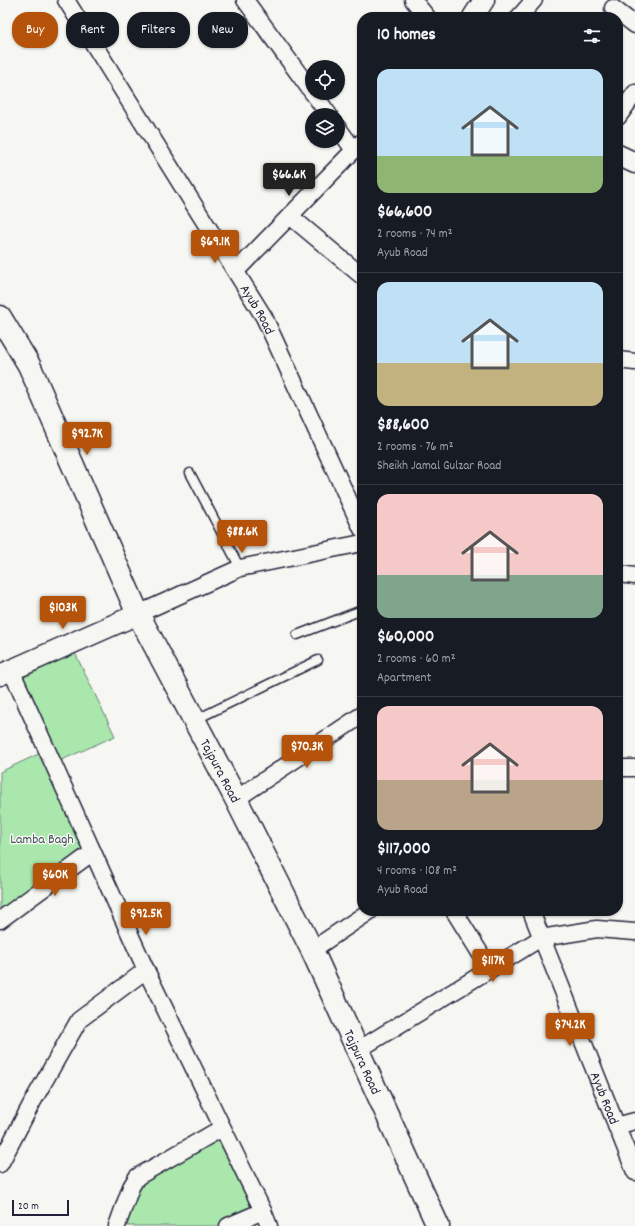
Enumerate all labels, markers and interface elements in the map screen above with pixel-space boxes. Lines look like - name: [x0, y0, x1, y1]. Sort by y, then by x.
- chip: Buy: [12, 12, 58, 48]
- chip: Rent: [66, 12, 119, 48]
- chip: Filters: [127, 12, 190, 48]
- chip: New: [198, 12, 248, 48]
- text: 10 homes: [377, 24, 436, 48]
- icon: filters: [581, 25, 603, 47]
- map controls: [305, 60, 345, 148]
- button: locate: [305, 60, 345, 100]
- icon: home: [454, 95, 526, 167]
- button: layers: [305, 108, 345, 148]
- pin: $66.6K: [256, 163, 322, 197]
- text: $66.6K: [272, 166, 306, 185]
- text: $66,600: [377, 201, 432, 225]
- text: 2 rooms · 74 m²: [377, 225, 452, 244]
- pin: $69.1K: [182, 230, 248, 264]
- text: $69.1K: [200, 233, 230, 252]
- text: Ayub Road: [377, 244, 428, 263]
- street label: Ayub Road: [234, 281, 279, 338]
- icon: home: [454, 308, 526, 380]
- text: $88,600: [377, 414, 429, 438]
- pin: $92.7K: [54, 422, 120, 456]
- text: $92.7K: [71, 425, 103, 444]
- text: 2 rooms · 76 m²: [377, 438, 453, 457]
- text: Sheikh Jamal Gulzar Road: [377, 457, 501, 476]
- pin: $88.6K: [209, 520, 275, 554]
- icon: home: [454, 520, 526, 592]
- text: $88.6K: [226, 523, 258, 542]
- pin: $103K: [35, 596, 91, 630]
- text: $103K: [49, 599, 77, 618]
- text: $60,000: [377, 626, 434, 650]
- text: 2 rooms · 60 m²: [377, 650, 455, 669]
- text: Apartment: [377, 669, 431, 688]
- icon: home: [454, 732, 526, 804]
- pin: $70.3K: [274, 735, 340, 769]
- street label: Tajpura Road: [194, 736, 244, 807]
- text: $70.3K: [291, 738, 323, 757]
- park label: Lamba Bagh: [10, 830, 74, 850]
- text: $117,000: [377, 838, 431, 862]
- text: 4 rooms · 108 m²: [377, 862, 457, 881]
- pin: $60K: [31, 863, 79, 897]
- text: $60K: [42, 866, 68, 885]
- text: Ayub Road: [377, 881, 428, 900]
- pin: $92.5K: [113, 902, 179, 936]
- text: $92.5K: [130, 905, 162, 924]
- pin: $117K: [465, 949, 521, 983]
- text: $117K: [481, 952, 505, 971]
- pin: $74.2K: [537, 1013, 603, 1047]
- text: $74.2K: [555, 1016, 585, 1035]
- street label: Tajpura Road: [338, 1027, 385, 1098]
- street label: Ayub Road: [584, 1069, 623, 1128]
- scale bar: [12, 1198, 69, 1217]
- text: 20 m: [18, 1199, 39, 1215]

